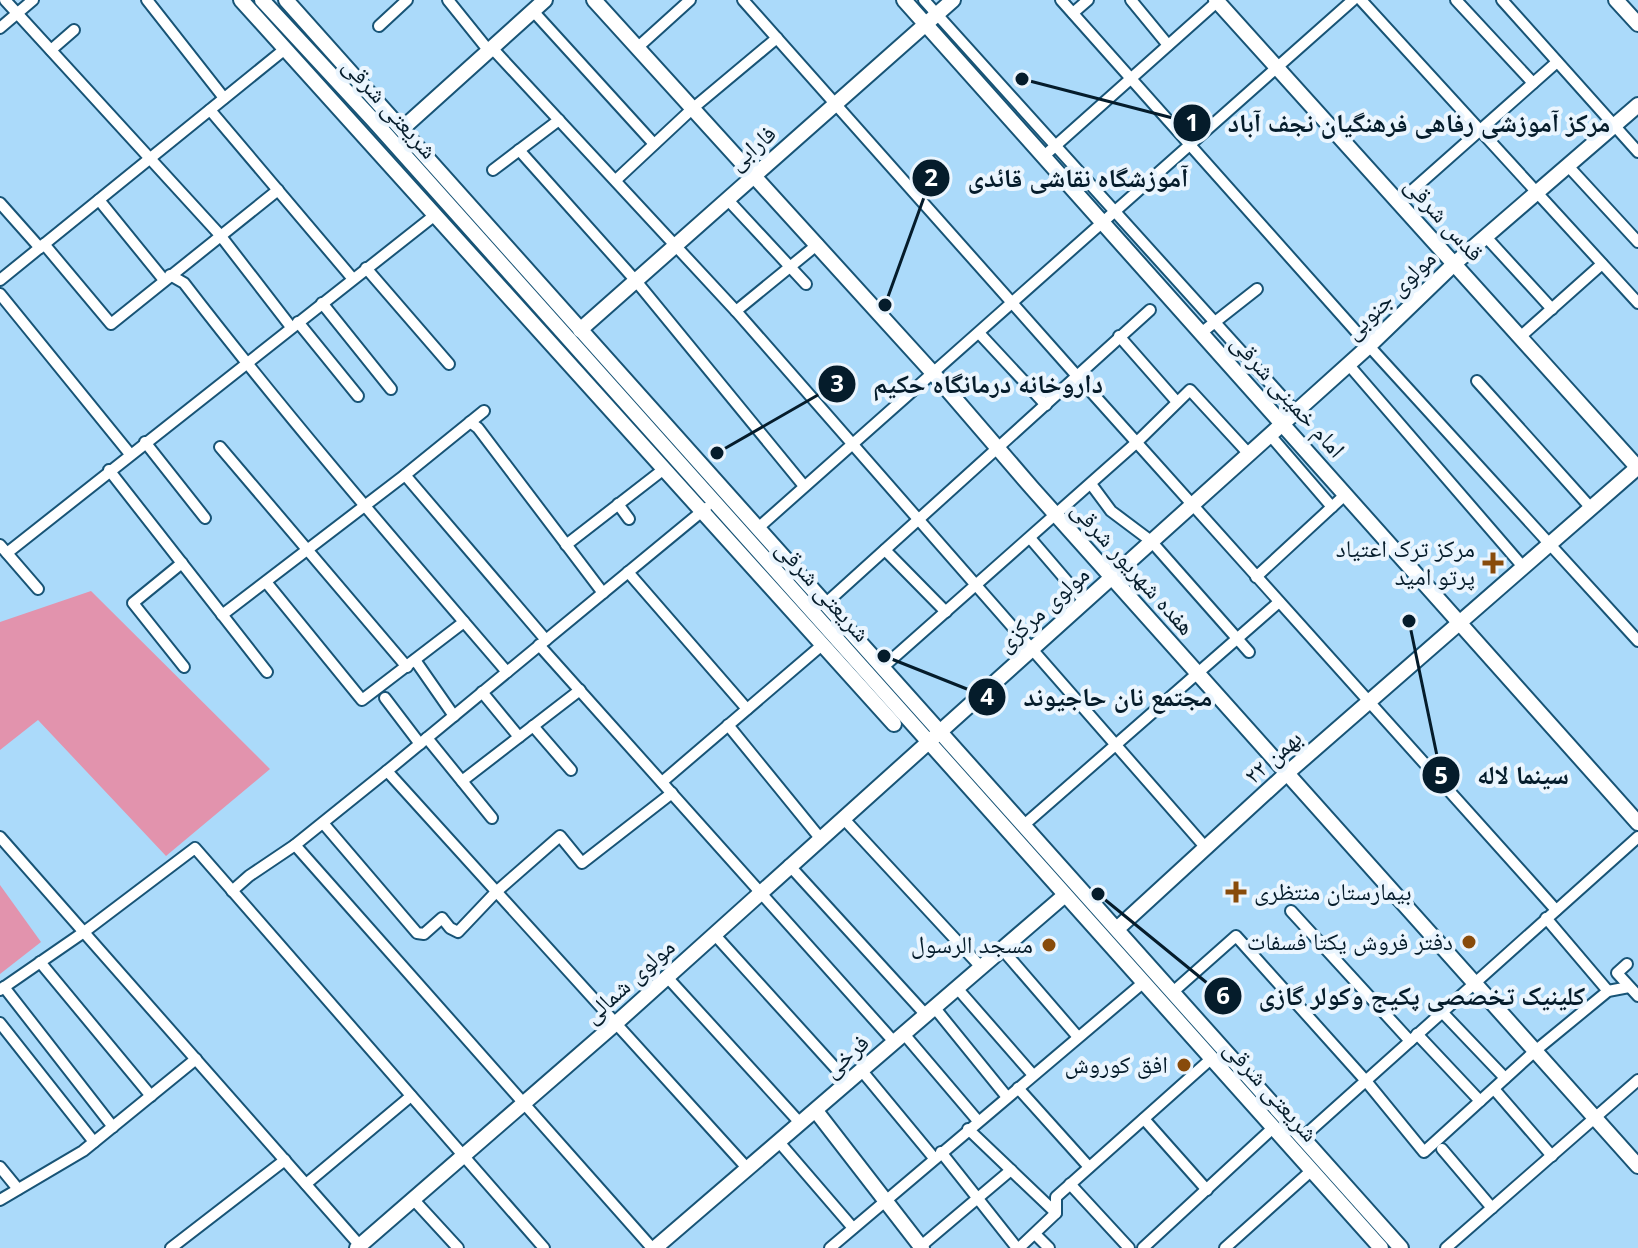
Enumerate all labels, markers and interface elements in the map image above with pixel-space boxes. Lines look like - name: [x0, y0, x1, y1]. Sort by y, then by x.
- street label: شریعتی شرقی: [336, 49, 446, 165]
- callout: مرکز آموزشی رفاهی فرهنگیان نجف آباد: [1172, 98, 1626, 148]
- text: مرکز آموزشی رفاهی فرهنگیان نجف آباد: [1228, 104, 1610, 140]
- text: 1: [1185, 105, 1199, 138]
- street label: فارابی: [720, 117, 782, 177]
- callout: آموزشگاه نقاشی قائدی: [911, 153, 1204, 203]
- text: آموزشگاه نقاشی قائدی: [968, 159, 1189, 195]
- text: 2: [924, 160, 938, 193]
- street label: قدس شرقی: [1398, 168, 1492, 268]
- street label: مولوی جنوبی: [1336, 242, 1442, 346]
- street label: امام خمینی شرقی: [1224, 326, 1354, 465]
- callout: داروخانه درمانگاه حکیم: [817, 359, 1119, 409]
- text: داروخانه درمانگاه حکیم: [873, 365, 1103, 402]
- text: 3: [830, 366, 844, 399]
- street label: هفده شهریور شرقی: [1065, 493, 1203, 641]
- place label: مرکز ترک اعتیاد پرتو امید: [1336, 531, 1475, 592]
- street label: شریعتی شرقی: [769, 532, 879, 648]
- marker: مرکز ترک اعتیاد پرتو امید: [1482, 552, 1504, 574]
- street label: مولوی مرکزی: [988, 557, 1096, 659]
- callout: مجتمع نان حاجیوند: [967, 672, 1228, 722]
- text: مجتمع نان حاجیوند: [1024, 678, 1212, 714]
- text: 4: [980, 679, 994, 712]
- street label: ۲۲ بهمن: [1236, 721, 1308, 791]
- callout: سینما لاله: [1421, 750, 1585, 800]
- text: سینما لاله: [1477, 756, 1569, 792]
- text: 5: [1434, 758, 1448, 791]
- place label: بیمارستان منتظری: [1254, 874, 1412, 907]
- marker: بیمارستان منتظری: [1225, 881, 1247, 903]
- place label: دفتر فروش یکتا فسفات: [1247, 924, 1453, 957]
- place label: مسجد الرسول: [911, 927, 1033, 960]
- street label: مولوی شمالی: [575, 930, 681, 1030]
- marker: دفتر فروش یکتا فسفات: [1460, 933, 1478, 951]
- marker: مسجد الرسول: [1040, 936, 1058, 954]
- callout: کلینیک تخصصی پکیج وکولر گازی: [1203, 971, 1602, 1021]
- text: کلینیک تخصصی پکیج وکولر گازی: [1259, 977, 1586, 1013]
- text: 6: [1216, 978, 1230, 1011]
- street label: فرخی: [815, 1026, 875, 1084]
- street label: شریعتی شرقی: [1217, 1032, 1327, 1148]
- place label: افق کوروش: [1065, 1047, 1168, 1080]
- marker: افق کوروش: [1175, 1056, 1193, 1074]

